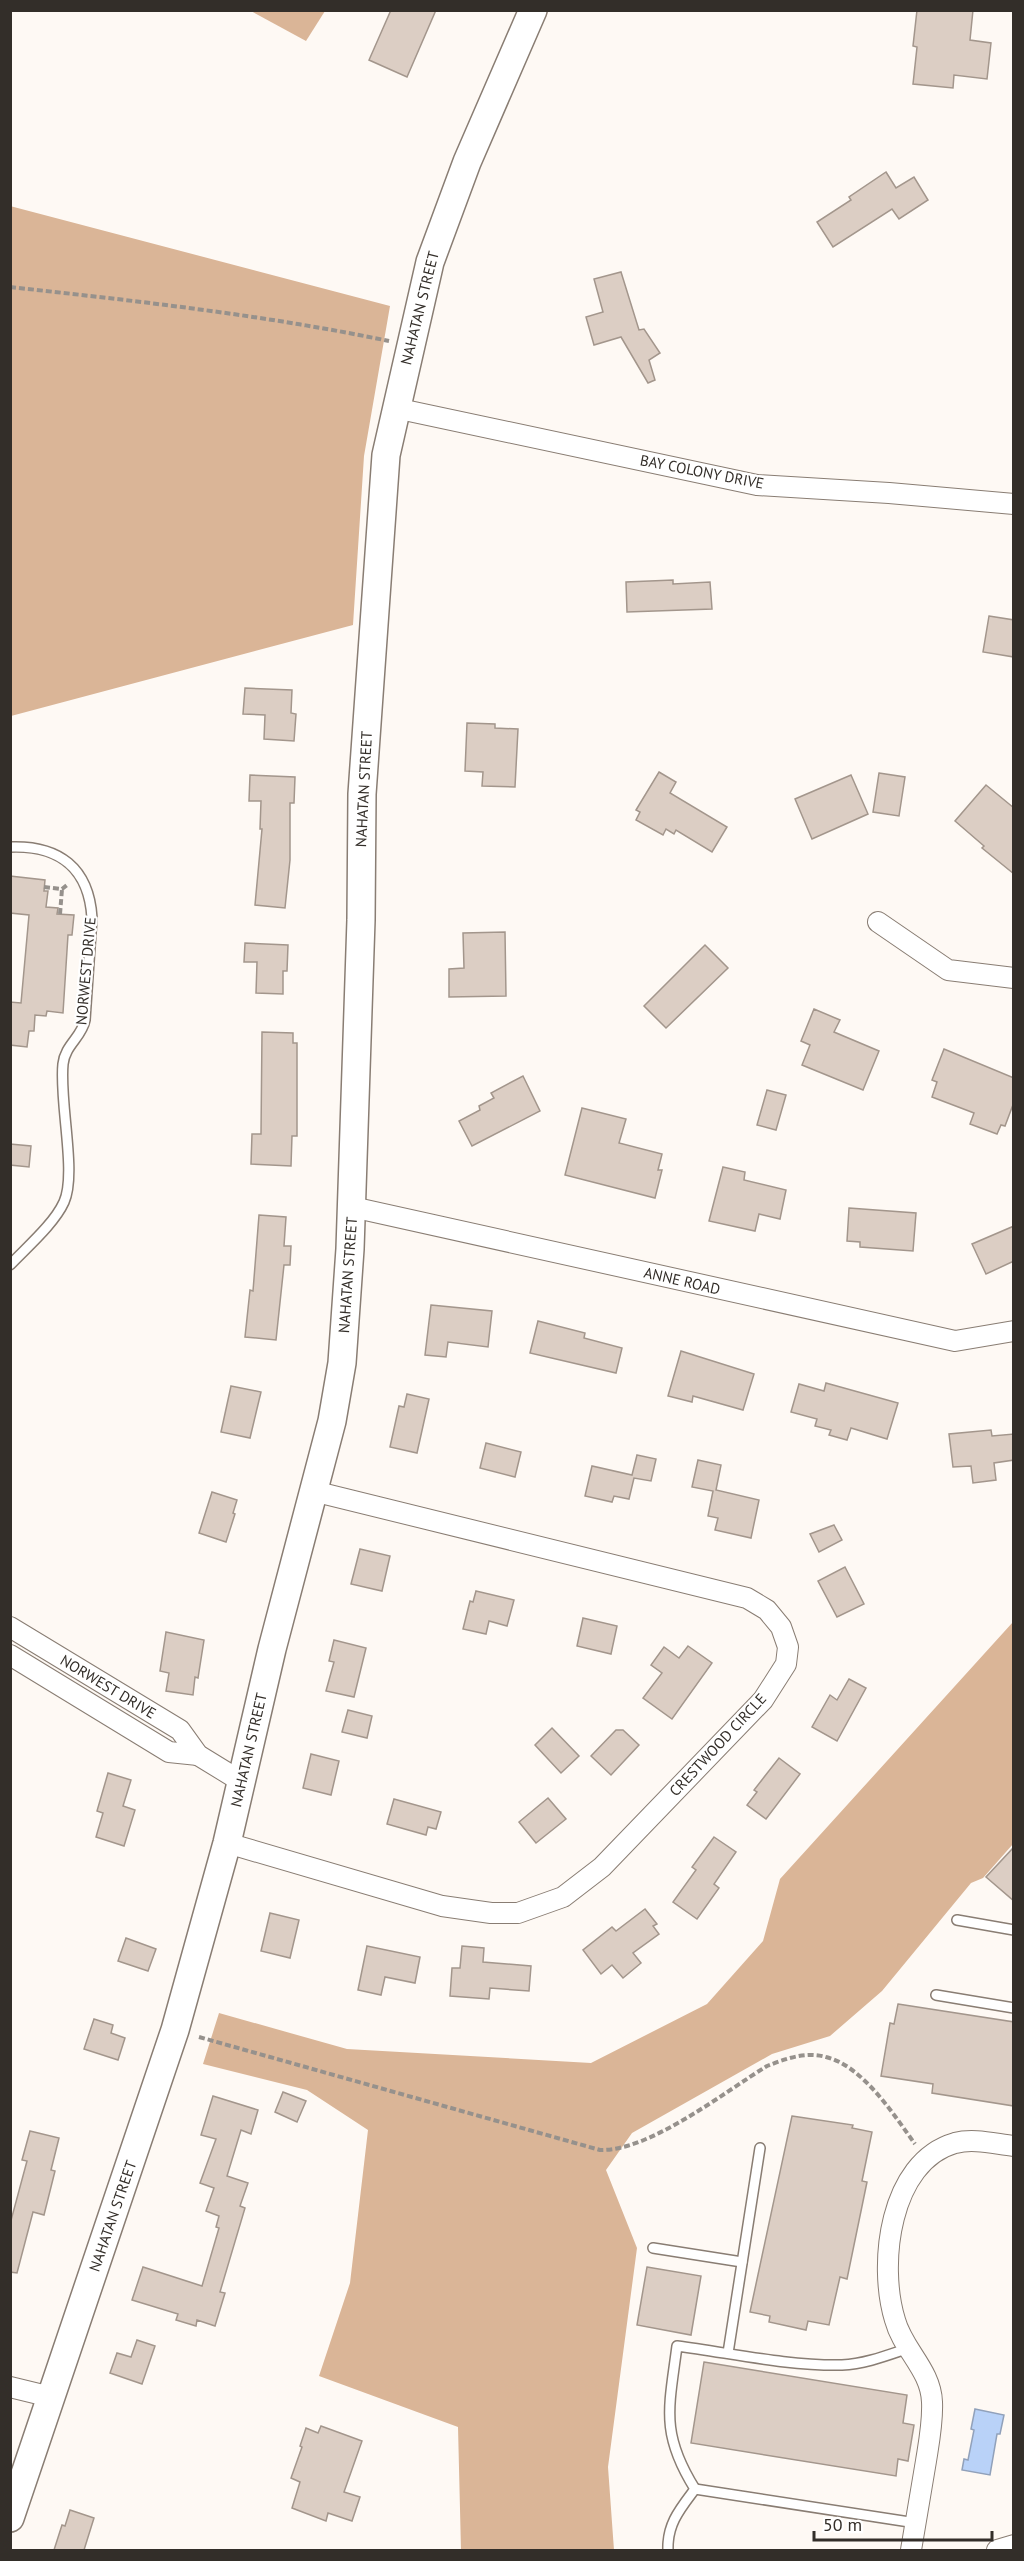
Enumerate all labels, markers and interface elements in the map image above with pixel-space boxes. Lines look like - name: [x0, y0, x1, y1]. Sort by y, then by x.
- street label: NAHATAN STREET: [396, 248, 443, 367]
- street label: BAY COLONY DRIVE: [639, 450, 766, 493]
- street label: NAHATAN STREET: [351, 730, 376, 848]
- street label: NORWEST DRIVE: [71, 916, 100, 1026]
- street label: NAHATAN STREET: [334, 1216, 361, 1334]
- street label: ANNE ROAD: [642, 1263, 722, 1299]
- street label: NORWEST DRIVE: [57, 1650, 160, 1723]
- street label: CRESTWOOD CIRCLE: [665, 1689, 770, 1800]
- street label: NAHATAN STREET: [226, 1690, 271, 1809]
- street label: NAHATAN STREET: [85, 2157, 141, 2274]
- scale bar: [814, 2504, 992, 2542]
- text: 50 m: [823, 2513, 862, 2536]

